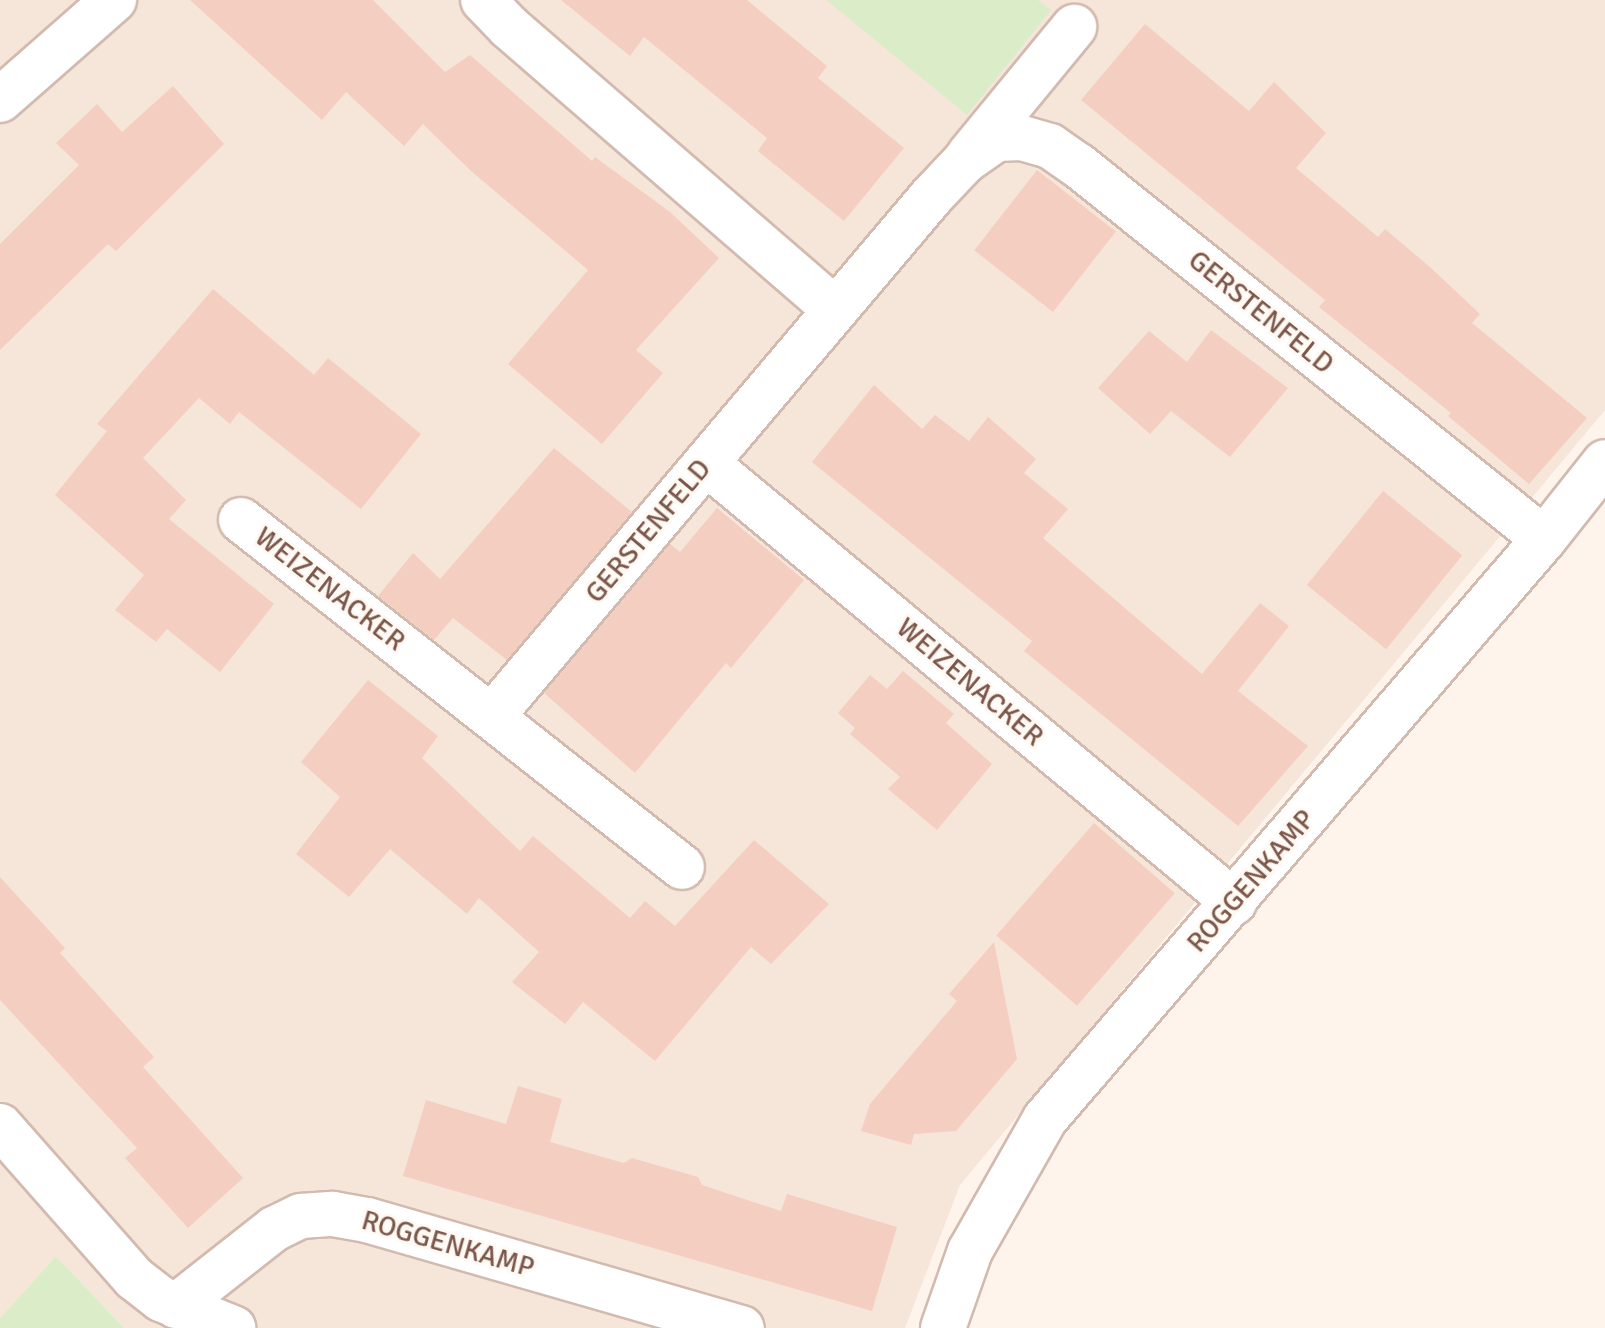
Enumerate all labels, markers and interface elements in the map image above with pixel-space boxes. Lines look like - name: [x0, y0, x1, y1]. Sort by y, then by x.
- street label: GERSTENFELD: [1182, 243, 1340, 381]
- street label: GERSTENFELD: [578, 452, 718, 610]
- street label: WEIZENACKER: [248, 520, 412, 658]
- street label: WEIZENACKER: [890, 611, 1050, 753]
- street label: ROGGENKAMP: [1180, 803, 1322, 959]
- street label: ROGGENKAMP: [358, 1203, 538, 1285]

